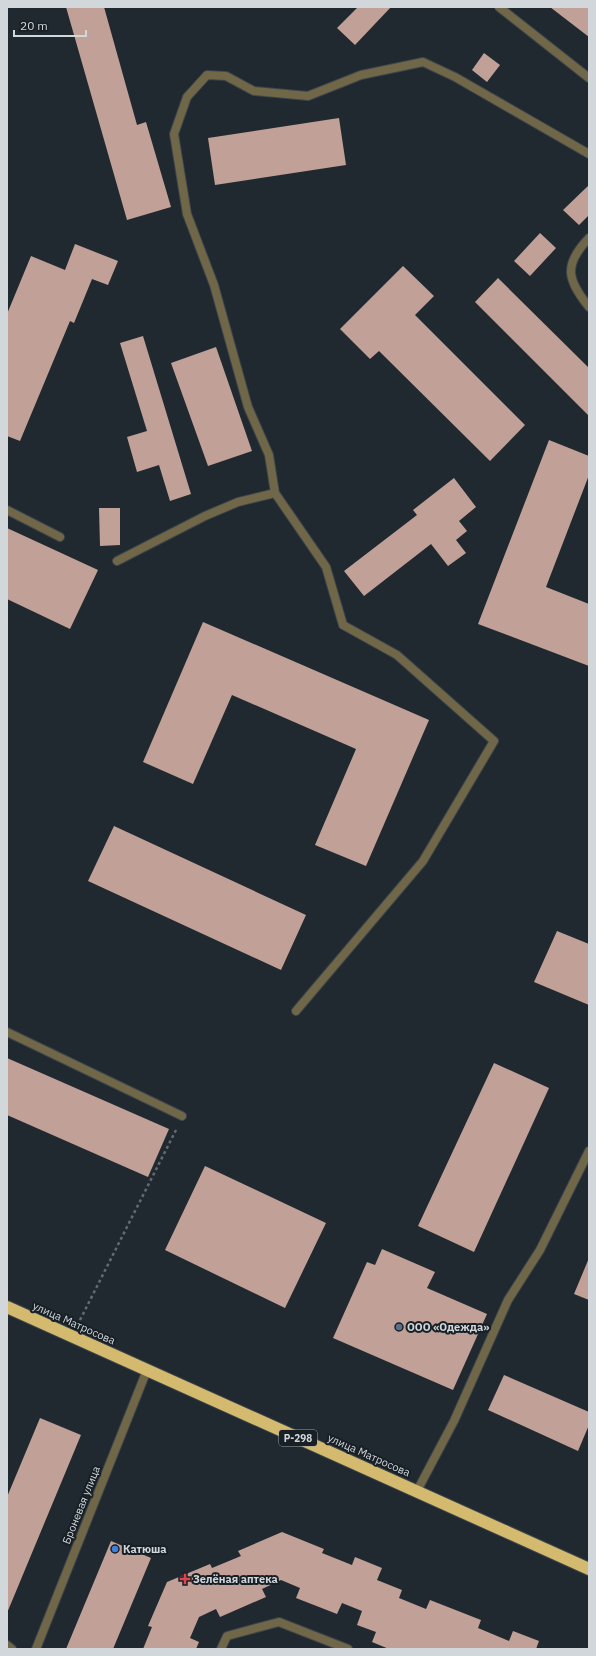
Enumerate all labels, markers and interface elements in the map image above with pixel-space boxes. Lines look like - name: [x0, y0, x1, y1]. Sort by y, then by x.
- scale bar: [14, 12, 86, 38]
- text: 20 m: [20, 18, 48, 33]
- street label: улица Матросова: [31, 1299, 118, 1348]
- place label: ООО «Одежда»: [407, 1320, 489, 1334]
- marker: ООО «Одежда»: [394, 1322, 404, 1332]
- road number: Р-298: [279, 1430, 317, 1446]
- street label: улица Матросова: [326, 1431, 413, 1480]
- street label: Броневая улица: [59, 1464, 103, 1546]
- place label: Катюша: [123, 1542, 166, 1556]
- marker: Катюша: [110, 1544, 120, 1554]
- place label: Зелёная аптека: [193, 1572, 278, 1586]
- marker: Зелёная аптека: [180, 1574, 190, 1584]

